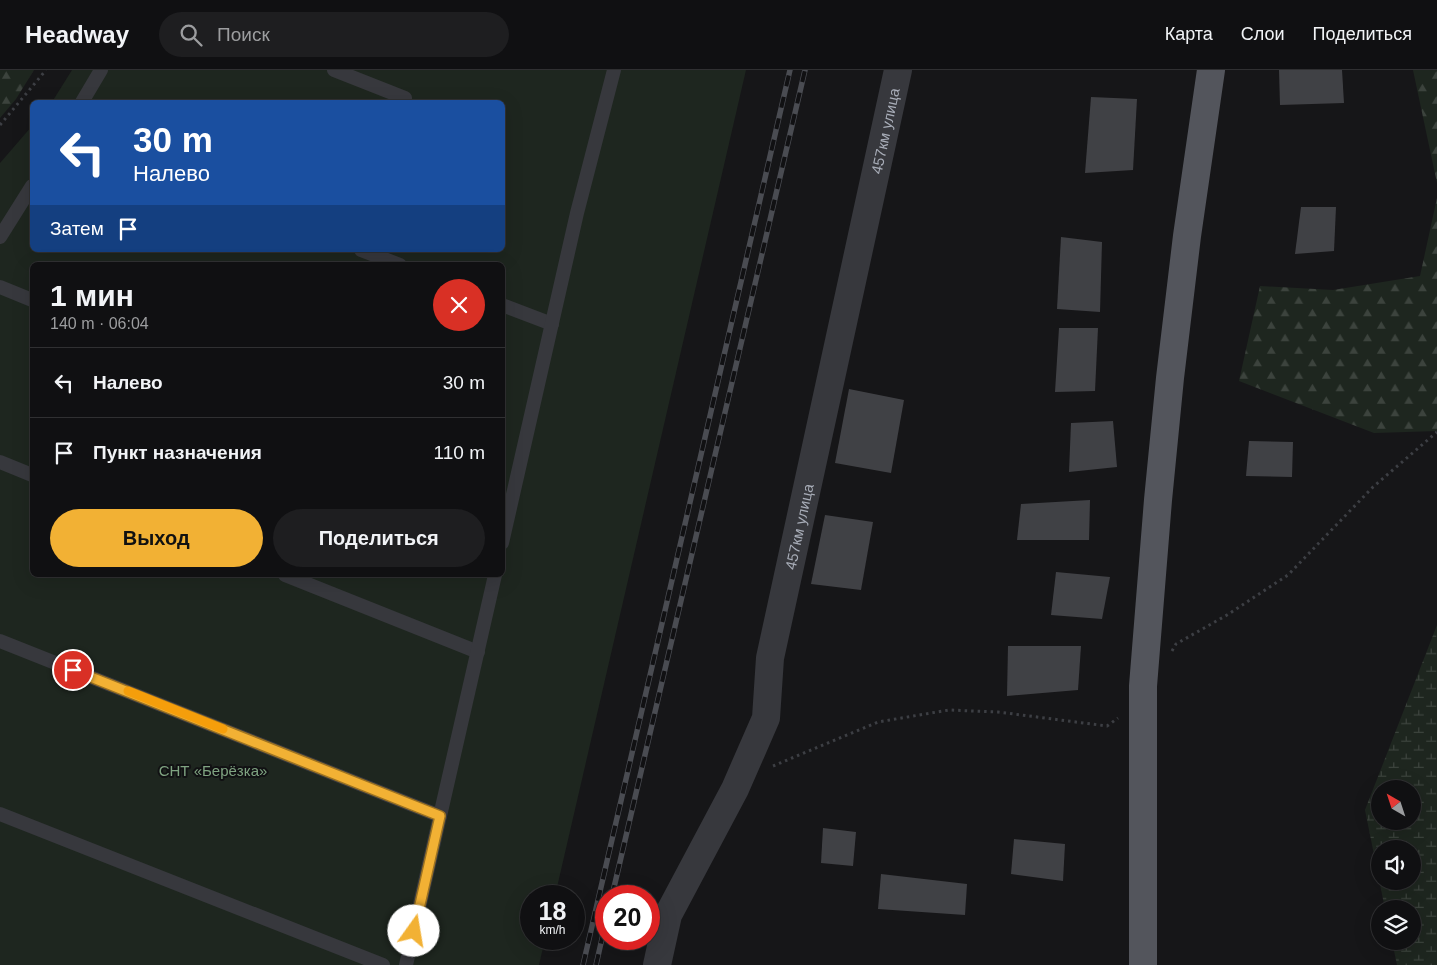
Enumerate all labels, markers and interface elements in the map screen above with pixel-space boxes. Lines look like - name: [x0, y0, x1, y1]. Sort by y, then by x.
- search box: [159, 12, 509, 57]
- text: Headway: [25, 21, 129, 48]
- icon: search: [177, 21, 205, 49]
- text: Поиск: [217, 24, 270, 45]
- text: Карта: [1165, 24, 1213, 44]
- text: Слои: [1241, 24, 1285, 44]
- text: Поделиться: [1313, 24, 1412, 44]
- street label: 457км улица: [867, 86, 902, 175]
- icon: left: [50, 120, 115, 185]
- text: 30 m: [133, 120, 213, 159]
- text: Налево: [133, 161, 210, 186]
- icon: arrive: [114, 215, 142, 243]
- text: Затем: [50, 218, 104, 239]
- text: 1 мин: [50, 279, 134, 312]
- button: close: [433, 279, 485, 331]
- text: 140 m · 06:04: [50, 315, 149, 332]
- icon: left: [50, 369, 78, 397]
- text: Налево: [93, 372, 163, 393]
- text: 30 m: [443, 372, 485, 393]
- icon: arrive: [50, 439, 78, 467]
- text: Пункт назначения: [93, 442, 262, 463]
- text: 110 m: [434, 442, 485, 463]
- street label: 457км улица: [781, 481, 816, 571]
- button: Выход: [50, 509, 263, 567]
- button: Поделиться: [273, 509, 485, 567]
- pin: [52, 649, 94, 691]
- icon: arrive: [59, 656, 87, 684]
- park label: СНТ «Берёзка»: [159, 762, 267, 779]
- north arrow: [1371, 780, 1421, 830]
- map controls: [1371, 780, 1421, 950]
- button: sound: [1371, 840, 1421, 890]
- speed limit sign: 20: [595, 885, 660, 950]
- text: 18: [539, 897, 566, 925]
- button: layers: [1371, 900, 1421, 950]
- position arrow: [387, 904, 439, 956]
- text: km/h: [539, 923, 566, 937]

